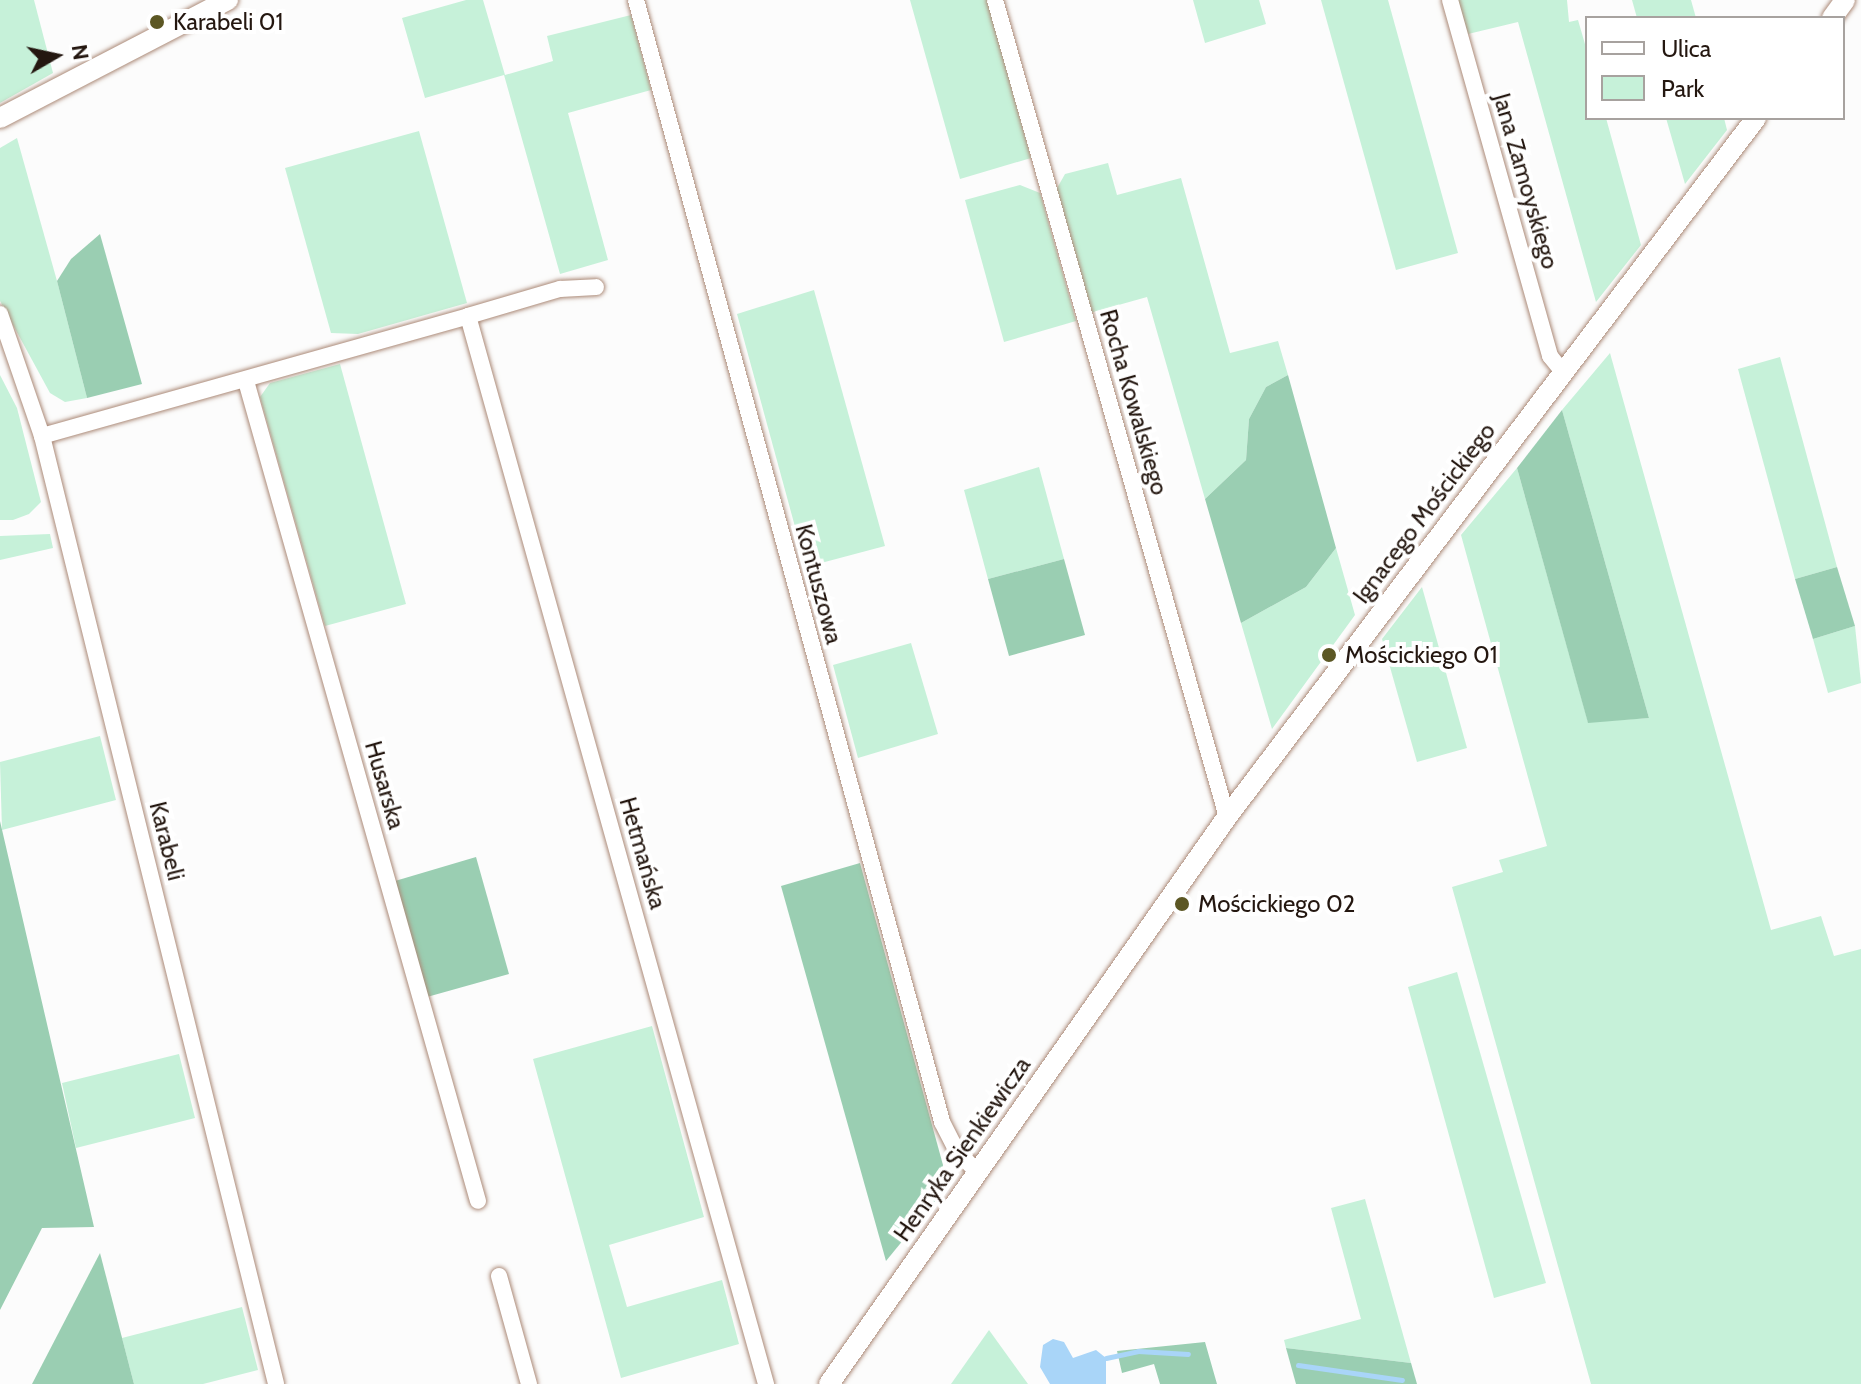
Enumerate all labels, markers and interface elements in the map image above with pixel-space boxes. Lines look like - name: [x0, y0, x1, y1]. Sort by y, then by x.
- place label: Karabeli 01: [173, 8, 283, 36]
- marker: Karabeli 01: [148, 13, 166, 31]
- north arrow: [16, 16, 96, 96]
- legend: [1585, 16, 1845, 120]
- text: Ulica: [1661, 34, 1711, 63]
- text: N: [66, 42, 95, 62]
- text: Park: [1661, 74, 1704, 103]
- street label: Jana Zamoyskiego: [1487, 90, 1565, 272]
- street label: Rocha Kowalskiego: [1094, 306, 1174, 498]
- street label: Ignacego Mościckiego: [1347, 417, 1501, 609]
- street label: Kontuszowa: [789, 521, 849, 647]
- place label: Mościckiego 01: [1345, 641, 1497, 669]
- marker: Mościckiego 01: [1320, 646, 1338, 664]
- street label: Husarska: [359, 738, 411, 832]
- street label: Hetmańska: [613, 794, 673, 912]
- street label: Karabeli: [143, 799, 191, 883]
- place label: Mościckiego 02: [1198, 890, 1355, 918]
- marker: Mościckiego 02: [1173, 895, 1191, 913]
- street label: Henryka Sienkiewicza: [888, 1051, 1036, 1247]

